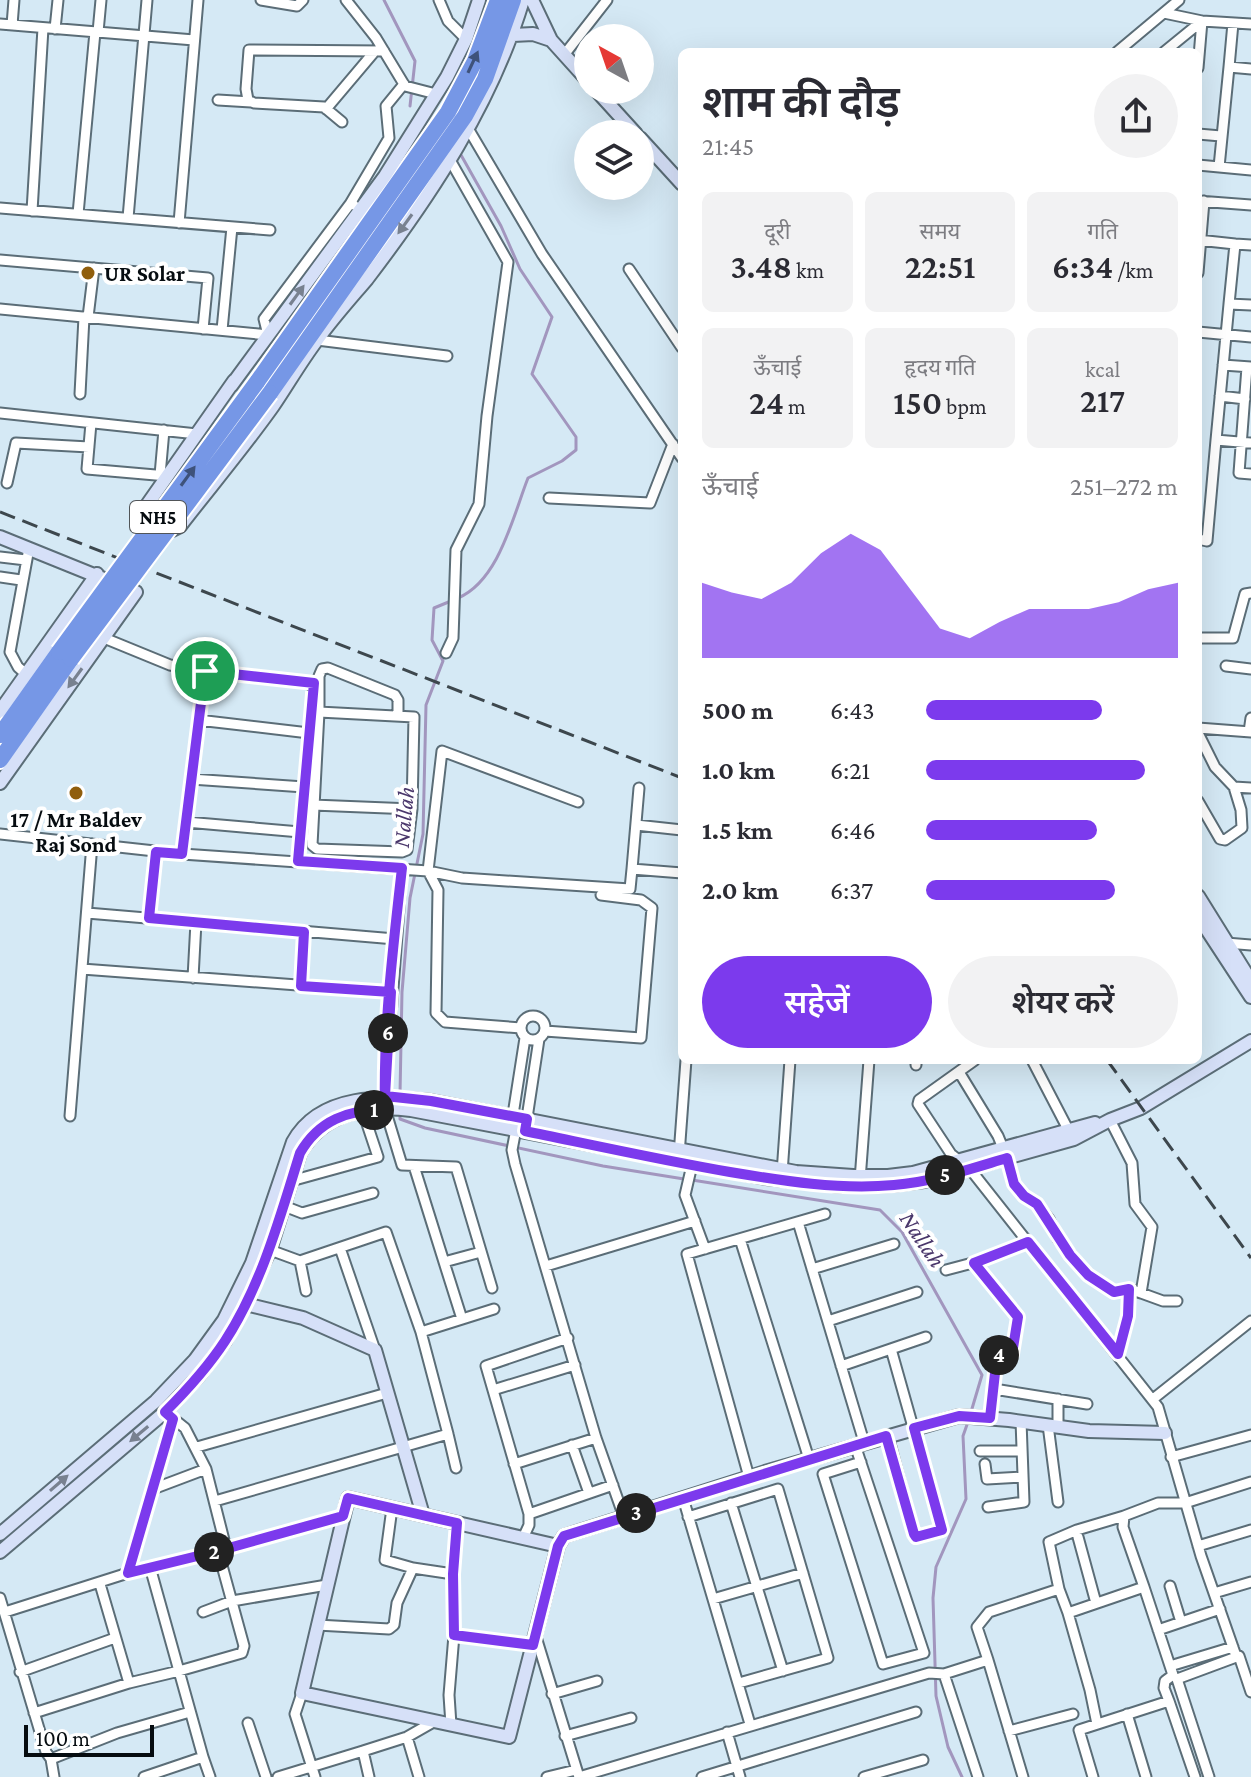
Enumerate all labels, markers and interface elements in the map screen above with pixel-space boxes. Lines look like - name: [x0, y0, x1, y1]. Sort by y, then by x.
- north arrow: [574, 24, 654, 104]
- map controls: [574, 24, 654, 200]
- one-way arrow: [467, 51, 480, 74]
- button: share: [1094, 74, 1178, 158]
- text: शाम की दौड़: [702, 78, 900, 126]
- button: layers: [574, 120, 654, 200]
- text: 21:45: [702, 132, 754, 161]
- one-way arrow: [398, 214, 414, 235]
- text: दूरी: [764, 219, 791, 244]
- text: समय: [920, 219, 960, 244]
- text: गति: [1087, 219, 1118, 244]
- text: 3.48: [730, 248, 792, 285]
- text: 22:51: [905, 248, 975, 285]
- text: 6:34: [1052, 248, 1113, 285]
- text: km: [792, 258, 824, 283]
- text: /km: [1113, 258, 1153, 283]
- place label: UR Solar: [104, 261, 185, 286]
- marker: UR Solar: [79, 264, 97, 282]
- one-way arrow: [289, 285, 304, 306]
- text: ऊँचाई: [753, 355, 801, 380]
- text: हृदय गति: [904, 355, 976, 380]
- text: kcal: [1085, 357, 1120, 382]
- text: 217: [1080, 382, 1125, 419]
- text: 24: [749, 384, 784, 421]
- text: 150: [893, 384, 942, 421]
- text: m: [784, 394, 806, 419]
- text: bpm: [942, 394, 987, 419]
- one-way arrow: [180, 465, 196, 487]
- text: ऊँचाई: [702, 472, 758, 501]
- text: 251–272 m: [1070, 472, 1178, 501]
- road number: NH5: [130, 501, 186, 533]
- pin: [171, 637, 239, 705]
- icon: arrive: [183, 649, 227, 693]
- one-way arrow: [68, 668, 83, 689]
- text: 500 m: [702, 696, 773, 725]
- text: 6:43: [830, 696, 875, 725]
- text: 1.0 km: [702, 756, 775, 785]
- text: 6:21: [830, 756, 870, 785]
- marker: 17 / Mr Baldev Raj Sond: [67, 784, 85, 802]
- water label: Nallah: [387, 785, 419, 849]
- place label: 17 / Mr Baldev Raj Sond: [10, 807, 142, 857]
- text: 1.5 km: [702, 816, 773, 845]
- text: 6:46: [830, 816, 876, 845]
- text: 2.0 km: [702, 876, 779, 905]
- text: 6:37: [830, 876, 873, 905]
- button: सहेजें: [702, 956, 932, 1048]
- button: शेयर करें: [948, 956, 1178, 1048]
- pin: 6: [368, 1013, 408, 1053]
- text: 6: [382, 1020, 394, 1045]
- pin: 1: [354, 1090, 394, 1130]
- text: 1: [370, 1097, 378, 1122]
- pin: 5: [925, 1155, 965, 1195]
- text: 5: [940, 1162, 950, 1187]
- water label: Nallah: [895, 1206, 951, 1272]
- pin: 4: [979, 1335, 1019, 1375]
- text: 4: [993, 1342, 1005, 1367]
- one-way arrow: [129, 1425, 149, 1442]
- one-way arrow: [49, 1475, 69, 1492]
- pin: 3: [616, 1493, 656, 1533]
- text: 3: [631, 1500, 641, 1525]
- pin: 2: [194, 1532, 234, 1572]
- text: 2: [208, 1539, 220, 1564]
- scale bar: [24, 1721, 154, 1757]
- text: 100 m: [36, 1726, 90, 1751]

